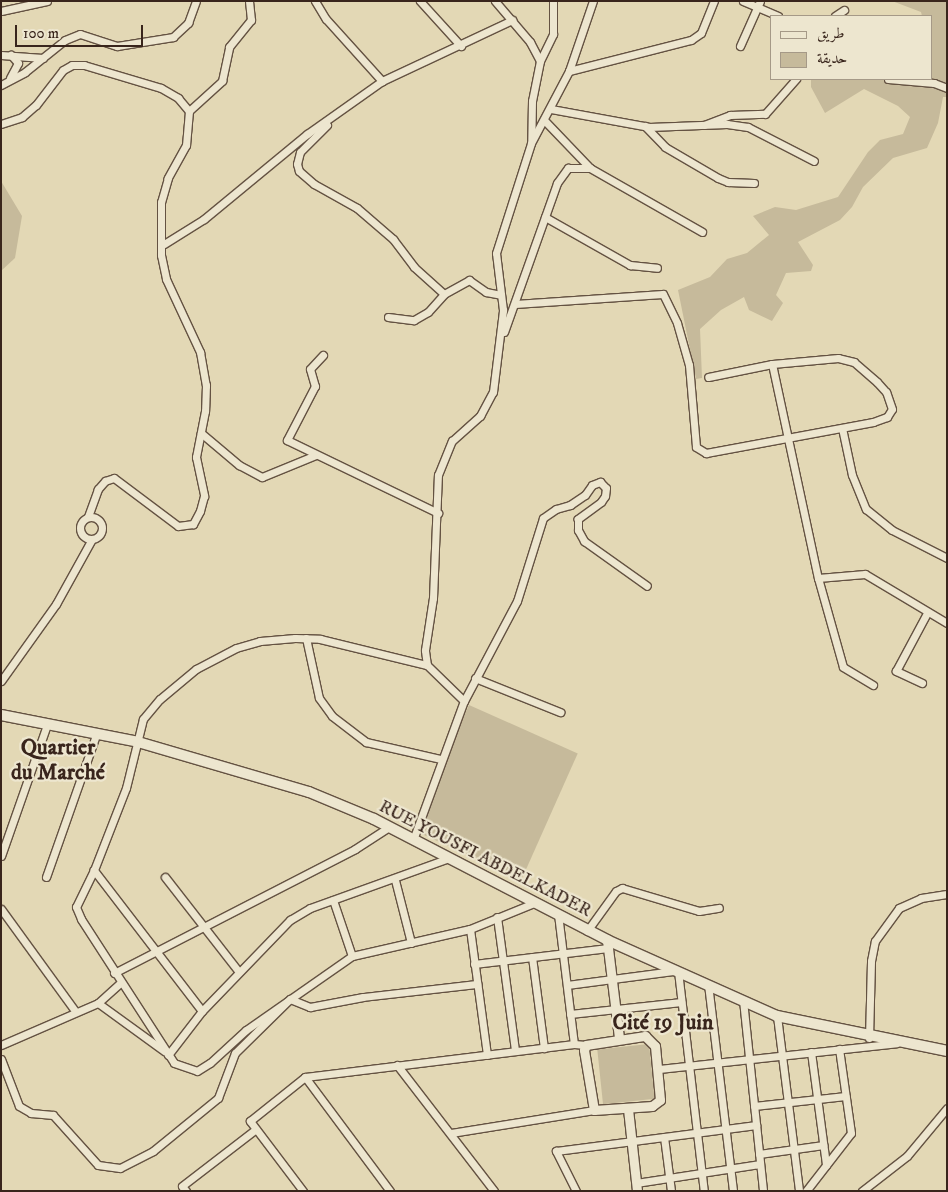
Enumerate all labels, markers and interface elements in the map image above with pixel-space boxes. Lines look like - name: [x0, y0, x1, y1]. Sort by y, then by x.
- scale bar: [18, 15, 145, 47]
- legend: [770, 15, 933, 80]
- text: 100 m: [23, 24, 59, 43]
- text: طريق: [817, 24, 844, 43]
- text: حديقة: [817, 49, 847, 68]
- district label: Quartier du Marché: [11, 734, 105, 786]
- street label: RUE YOUSFI ABDELKADER: [375, 796, 595, 922]
- district label: Cité 19 Juin: [613, 1010, 713, 1036]

